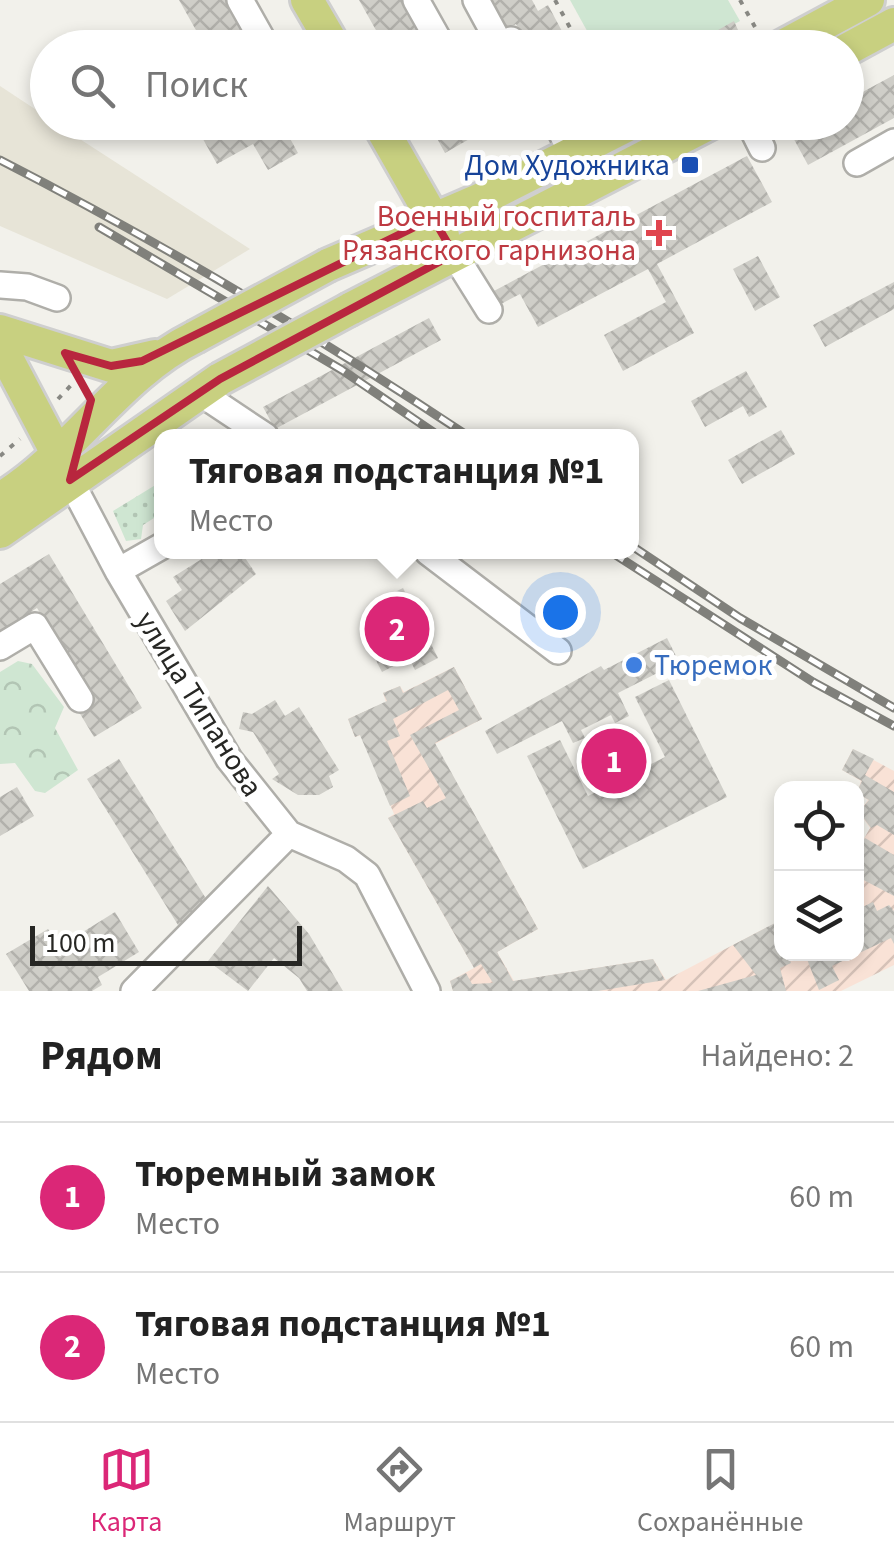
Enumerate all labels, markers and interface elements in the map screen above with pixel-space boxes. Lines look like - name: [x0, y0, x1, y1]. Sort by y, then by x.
- search box: [30, 30, 864, 140]
- icon: search: [65, 58, 120, 113]
- text: Поиск: [145, 58, 248, 112]
- place label: Дом Художника: [464, 144, 670, 187]
- marker: Дом Художника: [679, 154, 701, 176]
- place label: Военный госпиталь Рязанского гарнизона: [342, 195, 636, 272]
- marker: Военный госпиталь Рязанского гарнизона: [646, 220, 672, 246]
- popup: [154, 429, 639, 559]
- text: Тяговая подстанция №1: [189, 444, 604, 498]
- text: Место: [189, 498, 274, 544]
- your location: [535, 587, 586, 638]
- pin: 2: [364, 592, 430, 666]
- street label: улица Типанова: [125, 603, 273, 805]
- place label: Тюремок: [654, 644, 773, 687]
- marker: Тюремок: [623, 654, 645, 676]
- pin: 1: [582, 724, 646, 798]
- map controls: [774, 781, 864, 961]
- button: locate: [774, 781, 864, 871]
- button: layers: [774, 871, 864, 961]
- scale bar: [30, 921, 302, 966]
- text: 100 m: [45, 923, 116, 963]
- text: Рядом: [40, 1026, 163, 1086]
- text: Найдено: 2: [700, 1033, 854, 1079]
- text: Тюремный замок: [135, 1147, 436, 1201]
- text: 1: [64, 1174, 81, 1220]
- text: 60 m: [789, 1174, 854, 1220]
- text: Место: [135, 1201, 220, 1247]
- text: Тяговая подстанция №1: [135, 1297, 551, 1351]
- text: 2: [64, 1324, 81, 1370]
- text: 60 m: [789, 1324, 854, 1370]
- text: Место: [135, 1351, 220, 1397]
- tab: Карта: [91, 1442, 162, 1542]
- tab: Маршрут: [344, 1442, 456, 1542]
- tab: Сохранённые: [637, 1442, 803, 1542]

